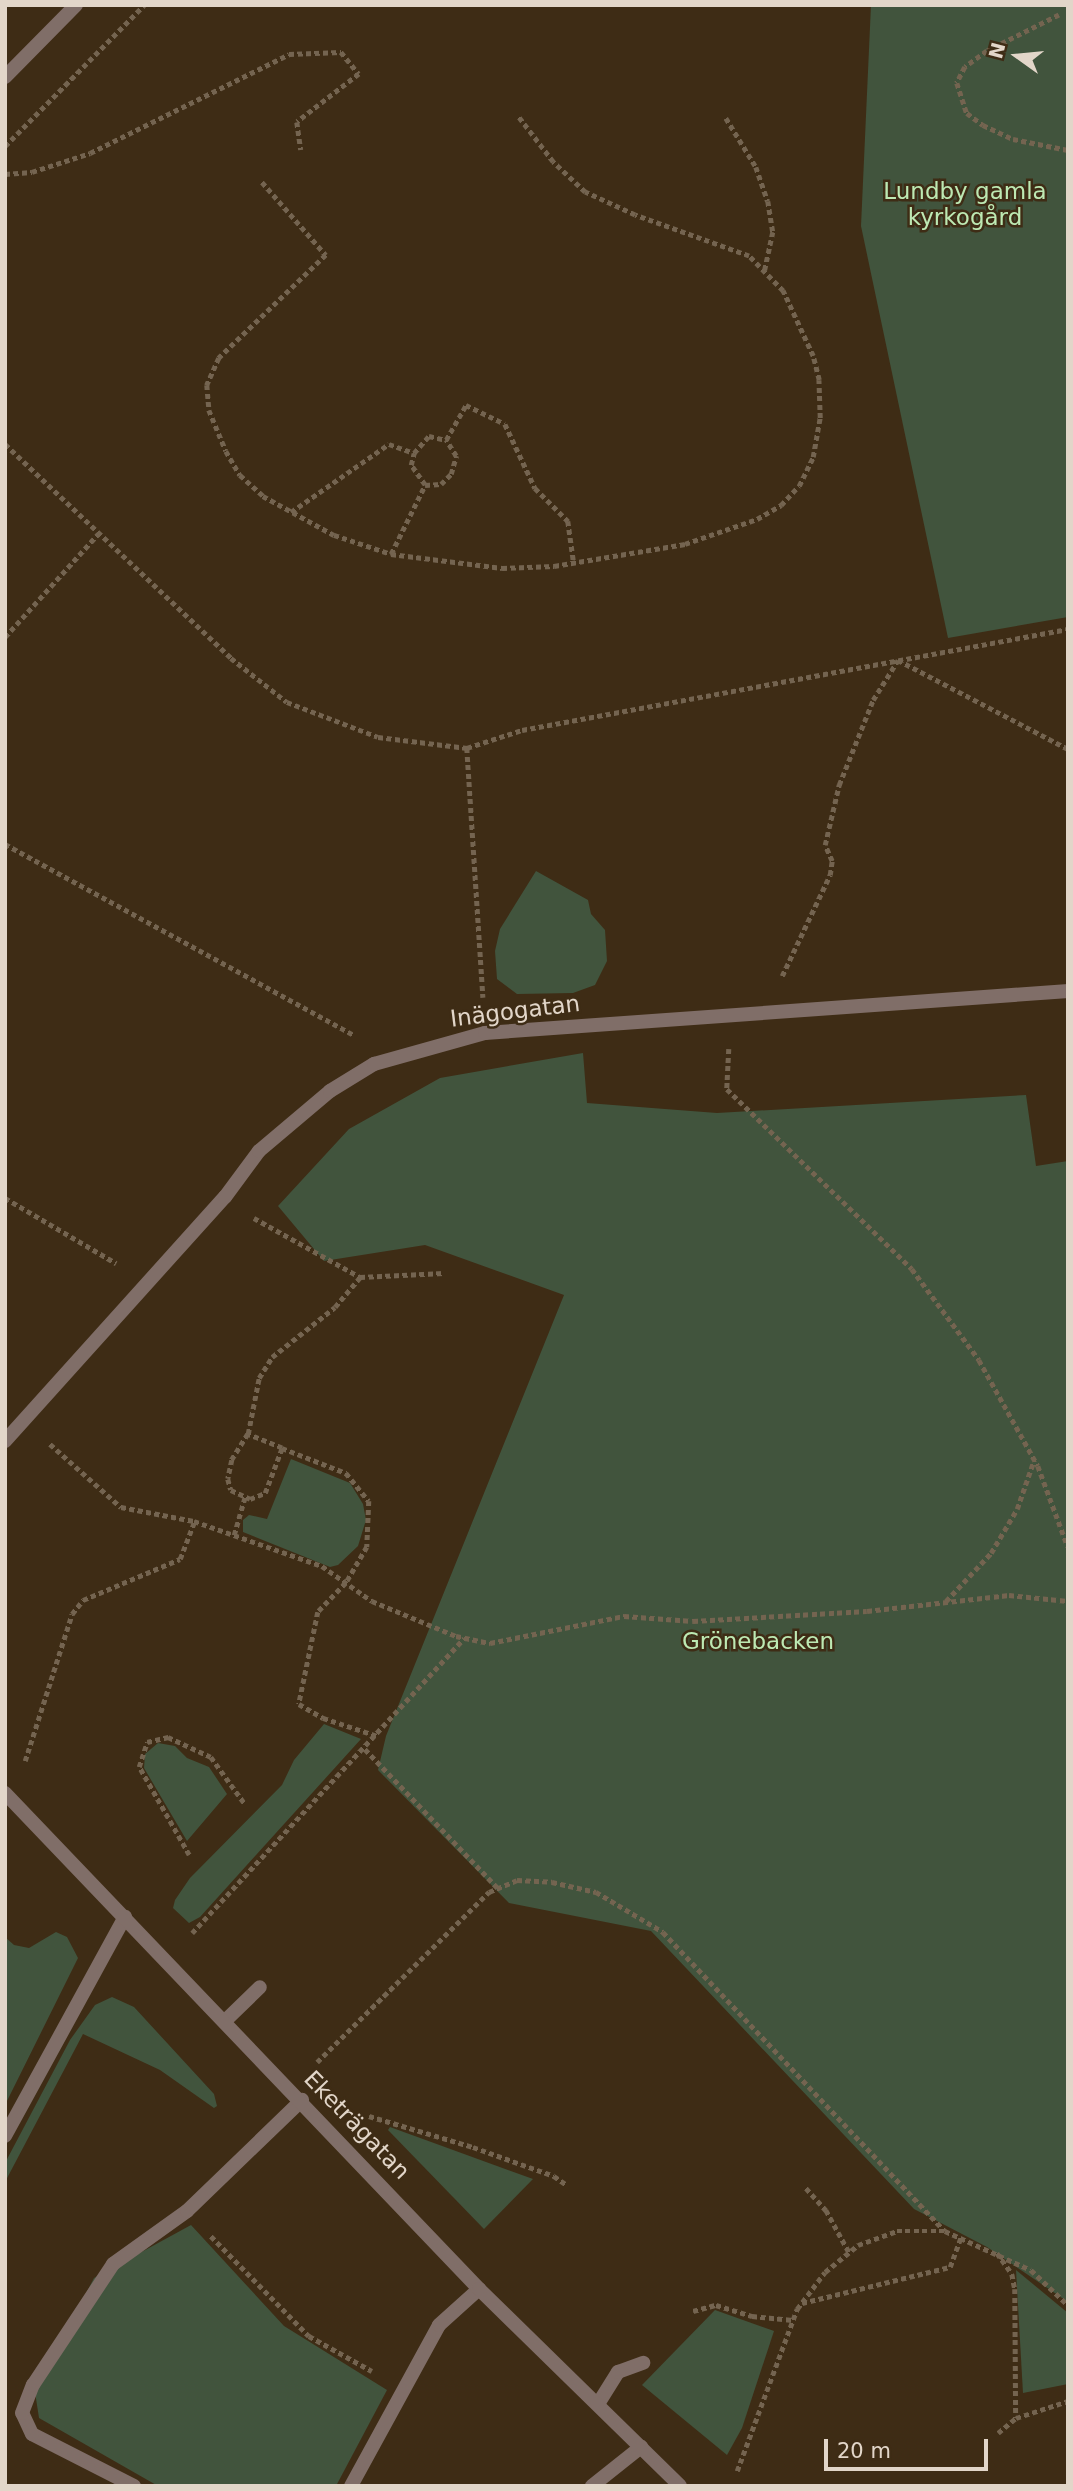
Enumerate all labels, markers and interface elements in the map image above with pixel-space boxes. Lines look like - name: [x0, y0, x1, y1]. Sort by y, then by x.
- north arrow: [982, 21, 1052, 91]
- text: N: [984, 40, 1009, 61]
- park label: Lundby gamla kyrkogård: [883, 177, 1047, 231]
- street label: Inägogatan: [449, 989, 581, 1033]
- park label: Grönebacken: [682, 1627, 834, 1655]
- street label: Eketrägatan: [298, 2065, 416, 2185]
- scale bar: [828, 2424, 992, 2468]
- text: 20 m: [837, 2439, 891, 2463]

